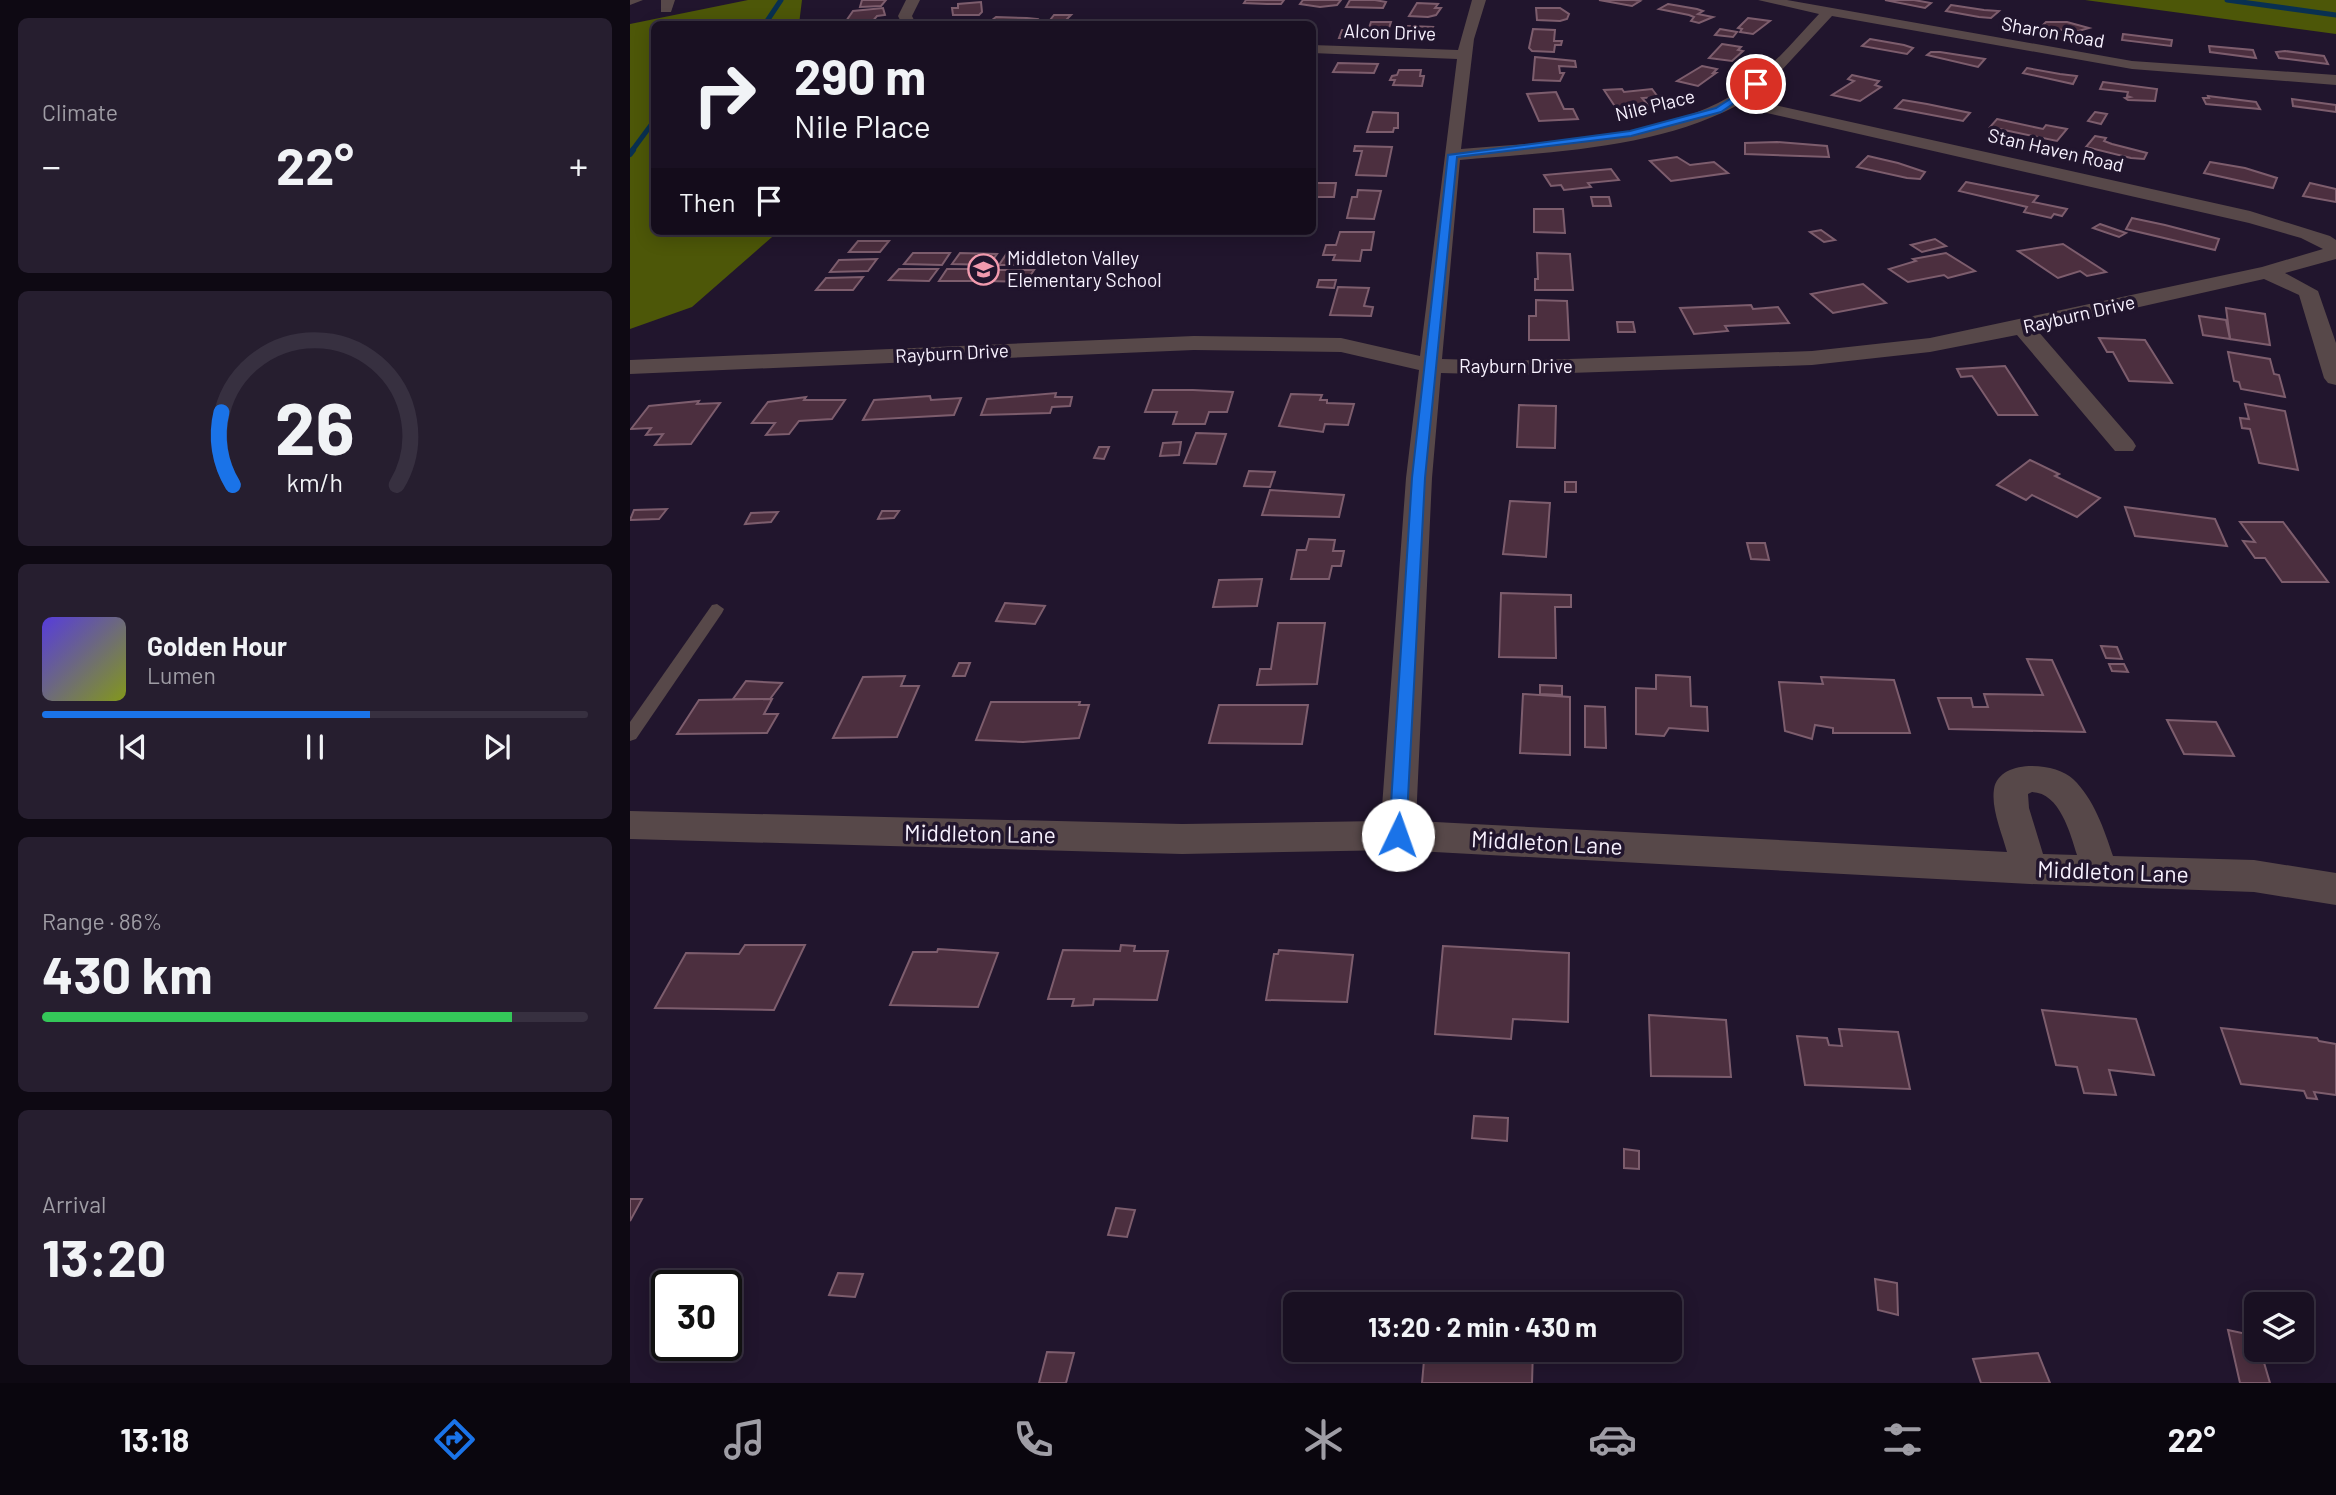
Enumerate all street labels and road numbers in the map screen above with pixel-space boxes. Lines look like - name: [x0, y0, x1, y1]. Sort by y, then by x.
- street label: Sharon Road: [2000, 11, 2106, 52]
- street label: Alcon Drive: [1343, 18, 1437, 45]
- street label: Nile Place: [1613, 84, 1697, 126]
- street label: Stan Haven Road: [1986, 123, 2126, 176]
- street label: Rayburn Drive: [2021, 290, 2137, 338]
- street label: Rayburn Drive: [895, 338, 1009, 367]
- street label: Rayburn Drive: [1459, 354, 1573, 377]
- street label: Middleton Lane: [904, 818, 1056, 848]
- street label: Middleton Lane: [1471, 824, 1624, 860]
- street label: Middleton Lane: [2037, 854, 2189, 888]

